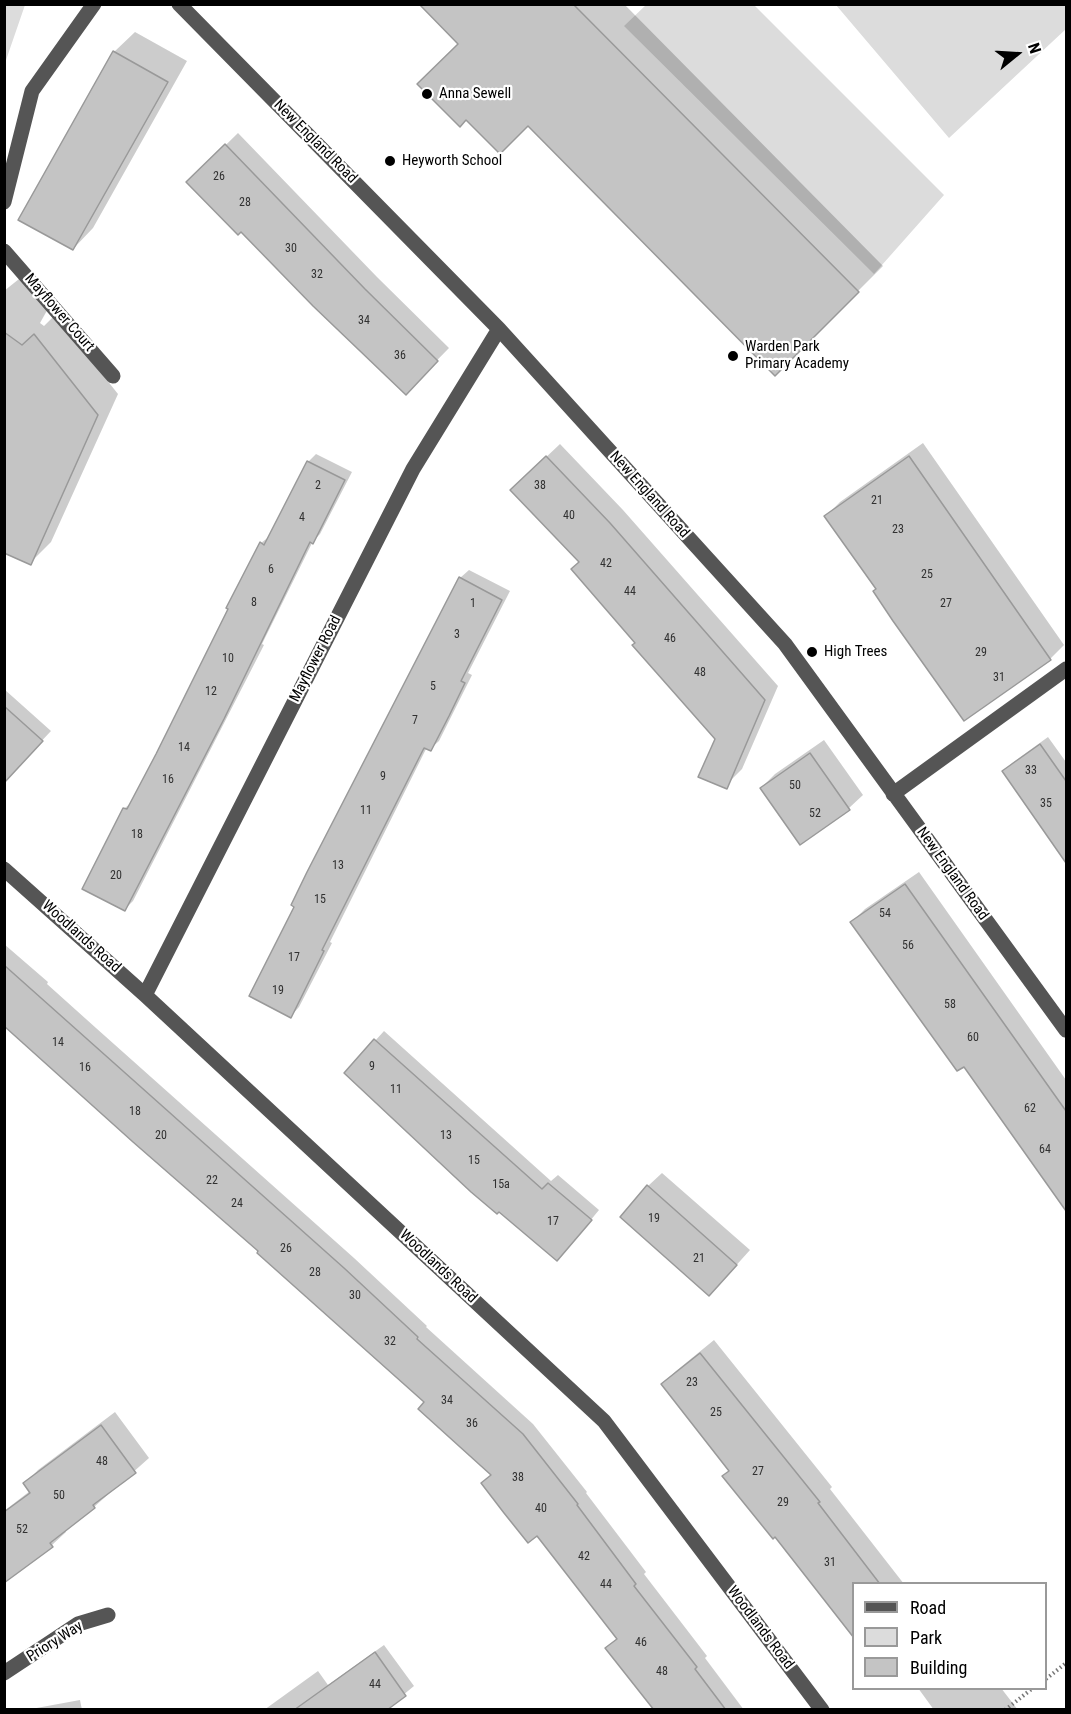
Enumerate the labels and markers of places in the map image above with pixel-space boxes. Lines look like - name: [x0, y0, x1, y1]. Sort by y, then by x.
- place label: Anna Sewell: [439, 85, 511, 103]
- marker: Anna Sewell: [420, 87, 434, 101]
- place label: Heyworth School: [402, 152, 502, 170]
- marker: Heyworth School: [383, 154, 397, 168]
- place label: Warden Park Primary Academy: [745, 338, 849, 373]
- marker: Warden Park Primary Academy: [726, 349, 740, 363]
- place label: High Trees: [824, 643, 887, 661]
- marker: High Trees: [805, 645, 819, 659]

